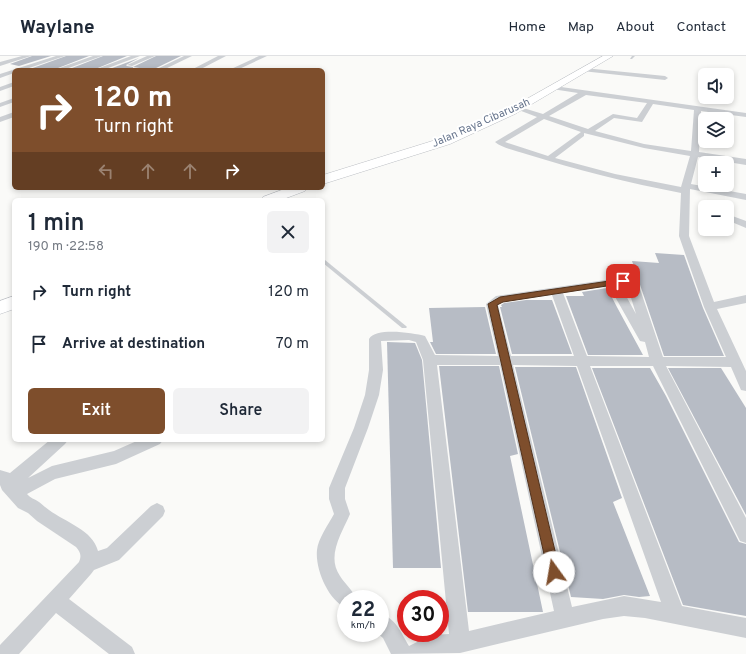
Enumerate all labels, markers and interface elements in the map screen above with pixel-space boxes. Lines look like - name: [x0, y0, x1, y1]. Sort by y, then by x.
- text: Waylane: [20, 16, 95, 40]
- text: Home: [509, 19, 546, 36]
- text: Map: [568, 19, 594, 36]
- text: About: [616, 19, 655, 36]
- text: Contact: [677, 19, 726, 36]
- map controls: [698, 68, 734, 236]
- button: sound: [698, 68, 734, 104]
- text: 120 m: [94, 81, 172, 117]
- icon: right: [28, 84, 80, 136]
- street label: Jalan Raya Cibarusah: [430, 95, 532, 151]
- button: layers: [698, 112, 734, 148]
- text: Turn right: [94, 116, 174, 139]
- button: +: [698, 156, 734, 192]
- icon: left: [95, 160, 117, 182]
- icon: ahead: [137, 160, 159, 182]
- icon: ahead: [179, 160, 201, 182]
- icon: right: [221, 160, 243, 182]
- button: −: [698, 200, 734, 236]
- text: 1 min: [28, 209, 85, 239]
- button: close: [267, 211, 309, 253]
- text: 190 m · 22:58: [28, 239, 104, 255]
- pin: [606, 264, 640, 298]
- icon: arrive: [612, 270, 634, 292]
- icon: right: [28, 281, 50, 303]
- text: Turn right: [62, 283, 131, 302]
- text: 120 m: [268, 283, 309, 302]
- icon: arrive: [28, 333, 50, 355]
- text: Arrive at destination: [62, 335, 205, 354]
- text: 70 m: [276, 335, 309, 354]
- button: Exit: [28, 388, 165, 434]
- button: Share: [173, 388, 309, 434]
- position arrow: [533, 551, 575, 593]
- speed limit sign: 30: [397, 590, 449, 642]
- text: 22: [351, 598, 375, 624]
- text: km/h: [351, 619, 375, 632]

